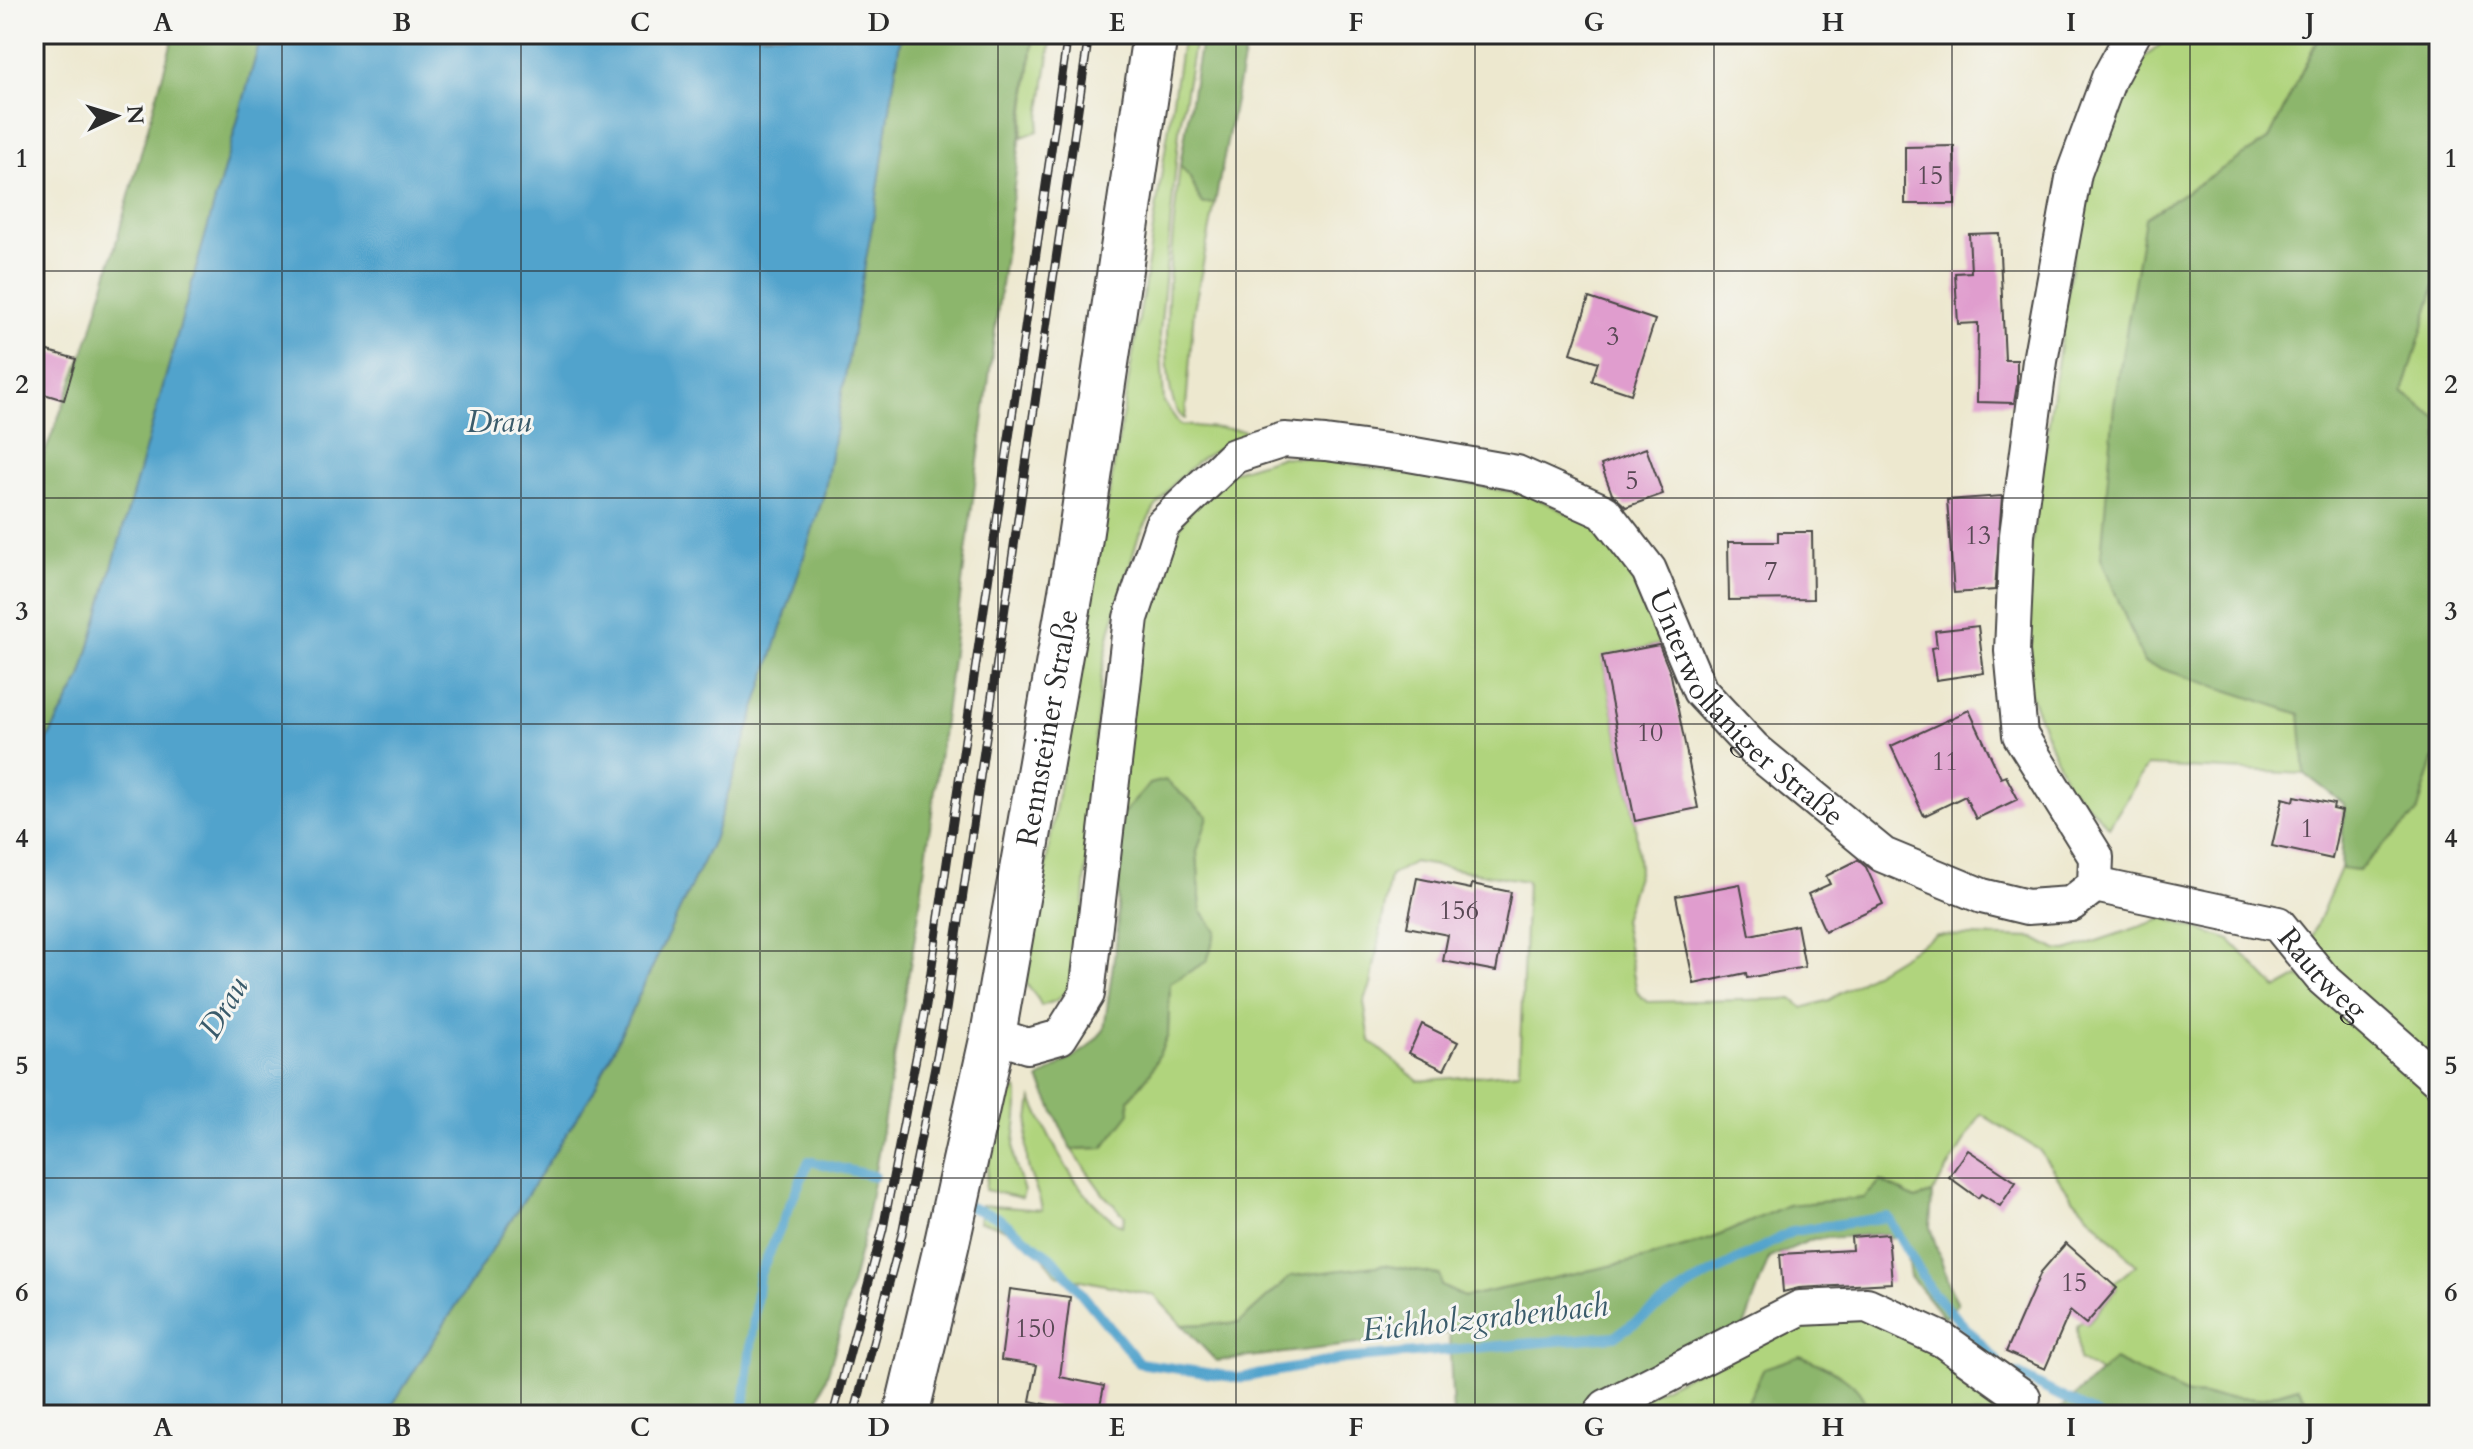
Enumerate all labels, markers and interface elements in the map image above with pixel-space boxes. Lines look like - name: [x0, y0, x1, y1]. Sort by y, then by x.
- text: A: [153, 5, 173, 40]
- text: B: [393, 5, 411, 40]
- text: C: [630, 5, 650, 40]
- text: D: [868, 5, 890, 40]
- text: E: [1109, 5, 1125, 40]
- text: F: [1348, 5, 1364, 40]
- text: G: [1583, 5, 1605, 40]
- text: H: [1822, 5, 1845, 40]
- text: I: [2066, 5, 2076, 40]
- text: J: [2301, 5, 2315, 40]
- north arrow: [76, 76, 156, 156]
- text: N: [119, 104, 151, 125]
- text: 1: [15, 141, 29, 176]
- text: 1: [2444, 141, 2458, 176]
- house number: 15: [1917, 158, 1943, 193]
- house number: 3: [1606, 319, 1620, 354]
- text: 2: [15, 367, 29, 402]
- text: 2: [2444, 367, 2458, 402]
- water label: Drau: [466, 400, 532, 444]
- house number: 5: [1625, 463, 1639, 498]
- house number: 13: [1965, 518, 1991, 553]
- house number: 7: [1764, 554, 1778, 589]
- street label: Unterwollaniger Straße: [1638, 583, 1853, 836]
- text: 3: [15, 594, 29, 629]
- text: 3: [2444, 594, 2458, 629]
- street label: Rennsteiner Straße: [1007, 606, 1089, 849]
- house number: 10: [1637, 715, 1663, 750]
- house number: 11: [1932, 744, 1958, 779]
- house number: 1: [2300, 811, 2314, 846]
- text: 4: [15, 821, 29, 856]
- text: 4: [2444, 821, 2458, 856]
- house number: 156: [1439, 893, 1479, 928]
- street label: Rautweg: [2268, 919, 2376, 1030]
- water label: Drau: [188, 968, 260, 1047]
- text: 5: [15, 1048, 29, 1083]
- text: 5: [2444, 1048, 2458, 1083]
- house number: 15: [2061, 1265, 2087, 1300]
- text: 6: [15, 1275, 29, 1310]
- text: 6: [2444, 1275, 2458, 1310]
- water label: Eichholzgrabenbach: [1360, 1283, 1610, 1353]
- house number: 150: [1015, 1311, 1055, 1346]
- text: A: [153, 1410, 173, 1445]
- text: B: [393, 1410, 411, 1445]
- text: C: [630, 1410, 650, 1445]
- text: D: [868, 1410, 890, 1445]
- text: E: [1109, 1410, 1125, 1445]
- text: F: [1348, 1410, 1364, 1445]
- text: G: [1583, 1410, 1605, 1445]
- text: H: [1822, 1410, 1845, 1445]
- text: I: [2066, 1410, 2076, 1445]
- text: J: [2301, 1410, 2315, 1445]

